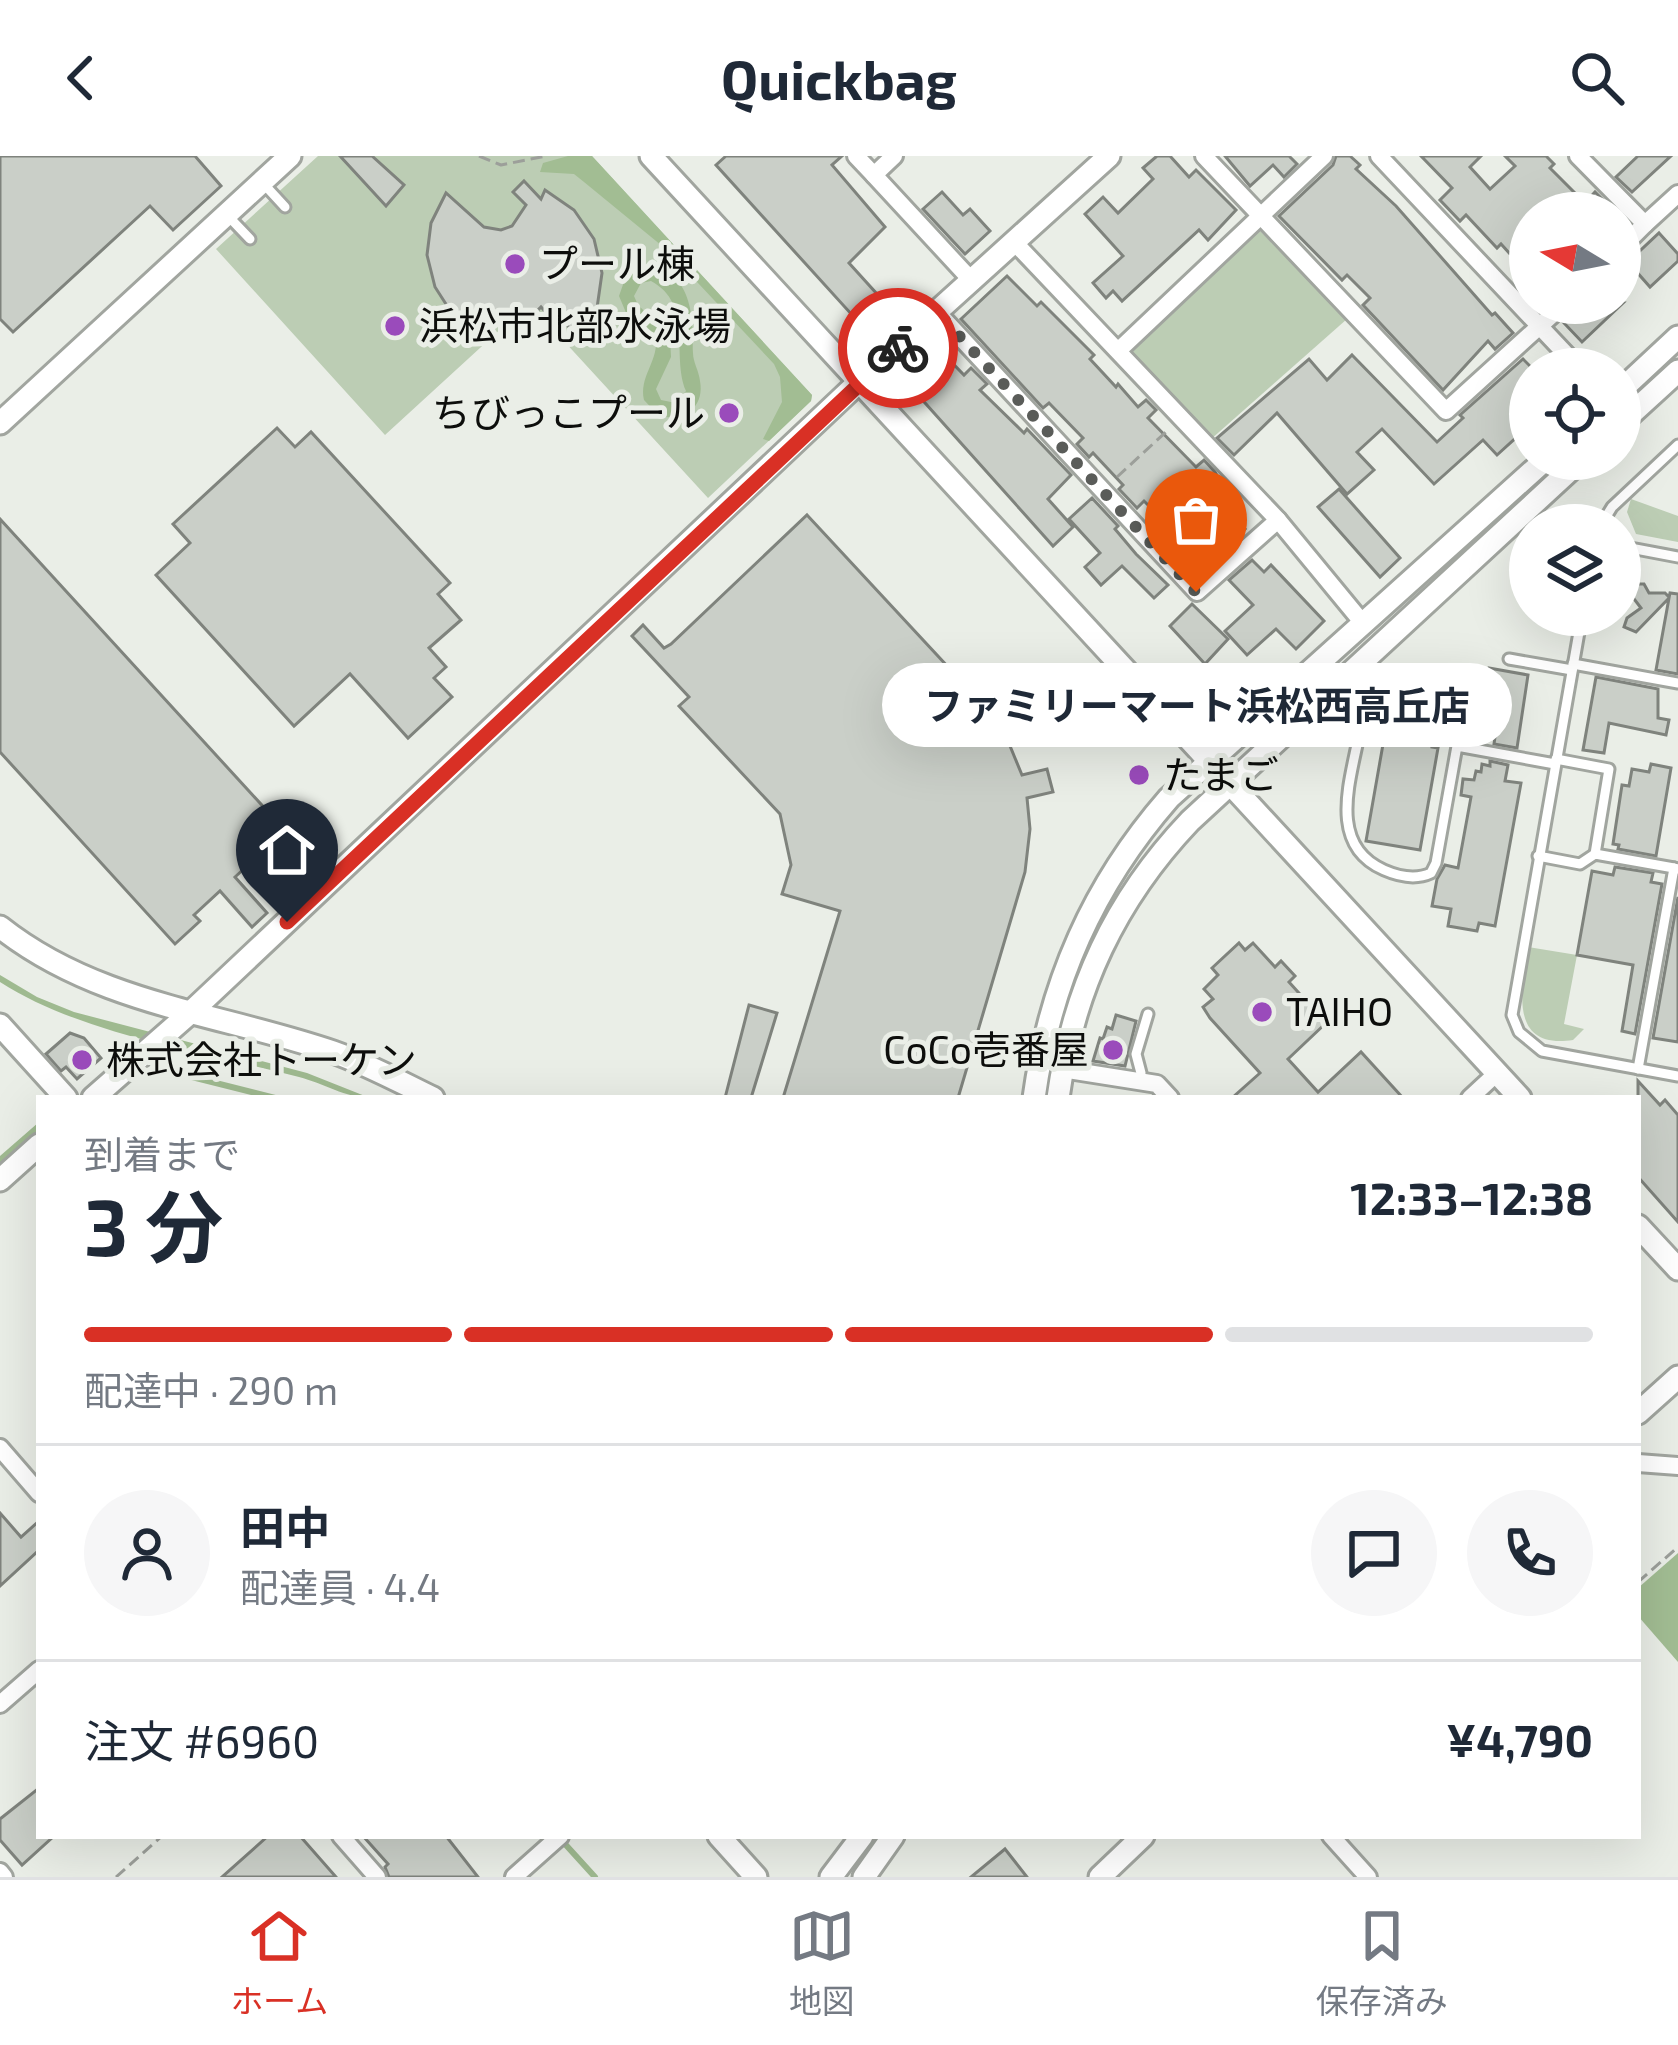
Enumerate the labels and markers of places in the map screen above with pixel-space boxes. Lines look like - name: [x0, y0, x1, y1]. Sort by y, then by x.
- place label: プール棟: [539, 239, 695, 286]
- marker: プール棟: [502, 251, 528, 277]
- place label: 浜松市北部水泳場: [419, 301, 731, 348]
- marker: 浜松市北部水泳場: [382, 313, 408, 339]
- place label: ちびっこプール: [432, 388, 705, 435]
- marker: ちびっこプール: [716, 400, 742, 426]
- pin: [1145, 469, 1247, 592]
- callout: ファミリーマート浜松西高丘店: [881, 664, 1511, 748]
- place label: たまご: [1163, 750, 1279, 797]
- marker: たまご: [1126, 762, 1152, 788]
- pin: [236, 799, 338, 922]
- place label: TAIHO: [1286, 987, 1393, 1034]
- marker: TAIHO: [1249, 999, 1275, 1025]
- place label: CoCo壱番屋: [883, 1025, 1089, 1072]
- place label: 株式会社トーケン: [106, 1035, 417, 1082]
- marker: CoCo壱番屋: [1100, 1037, 1126, 1063]
- marker: 株式会社トーケン: [69, 1047, 95, 1073]

